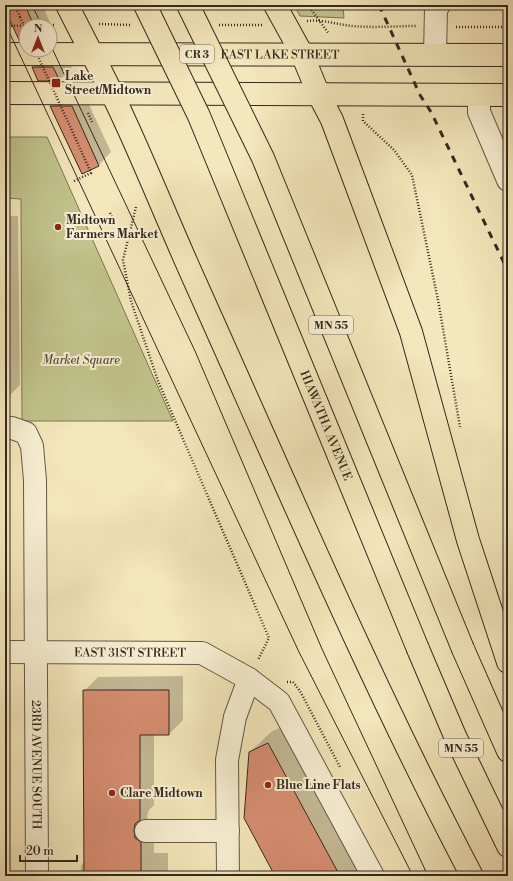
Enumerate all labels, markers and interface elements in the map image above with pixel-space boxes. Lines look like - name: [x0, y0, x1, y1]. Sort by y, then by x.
- north arrow: [18, 18, 58, 58]
- text: N: [34, 22, 43, 36]
- road number: CR 3: [180, 45, 214, 63]
- street label: EAST LAKE STREET: [221, 47, 340, 63]
- place label: Lake Street/Midtown: [65, 69, 152, 98]
- marker: Lake Street/Midtown: [50, 77, 62, 89]
- place label: Midtown Farmers Market: [66, 213, 159, 242]
- marker: Midtown Farmers Market: [53, 222, 63, 232]
- road number: MN 55: [309, 316, 353, 334]
- park label: Market Square: [42, 353, 120, 368]
- street label: HIAWATHA AVENUE: [296, 368, 355, 483]
- street label: EAST 31ST STREET: [74, 645, 187, 661]
- street label: 23RD AVENUE SOUTH: [28, 700, 44, 830]
- road number: MN 55: [439, 739, 483, 757]
- place label: Blue Line Flats: [276, 778, 361, 793]
- marker: Blue Line Flats: [263, 780, 273, 790]
- place label: Clare Midtown: [120, 786, 203, 801]
- marker: Clare Midtown: [107, 788, 117, 798]
- scale bar: [20, 837, 77, 863]
- text: 20 m: [26, 844, 54, 859]

